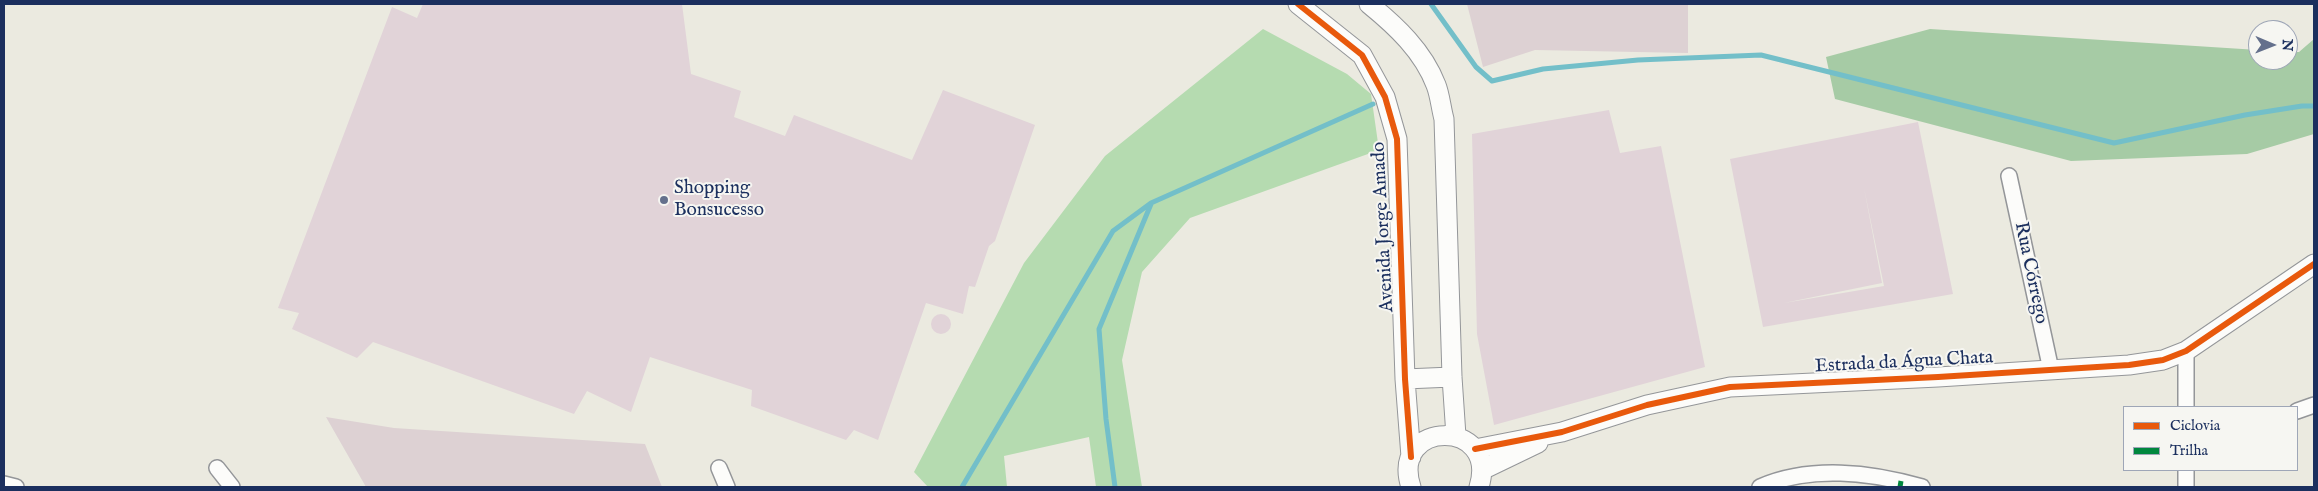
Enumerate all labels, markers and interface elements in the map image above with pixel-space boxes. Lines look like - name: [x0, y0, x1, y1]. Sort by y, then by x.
- north arrow: [2248, 20, 2298, 70]
- text: N: [2278, 39, 2296, 51]
- street label: Avenida Jorge Amado: [1368, 141, 1400, 313]
- place label: Shopping Bonsucesso: [674, 178, 764, 222]
- marker: Shopping Bonsucesso: [658, 194, 670, 206]
- street label: Rua Córrego: [2008, 220, 2052, 326]
- street label: Estrada da Água Chata: [1814, 347, 1994, 379]
- legend: [2123, 406, 2298, 471]
- text: Ciclovia: [2170, 416, 2220, 435]
- text: Trilha: [2170, 441, 2208, 460]

